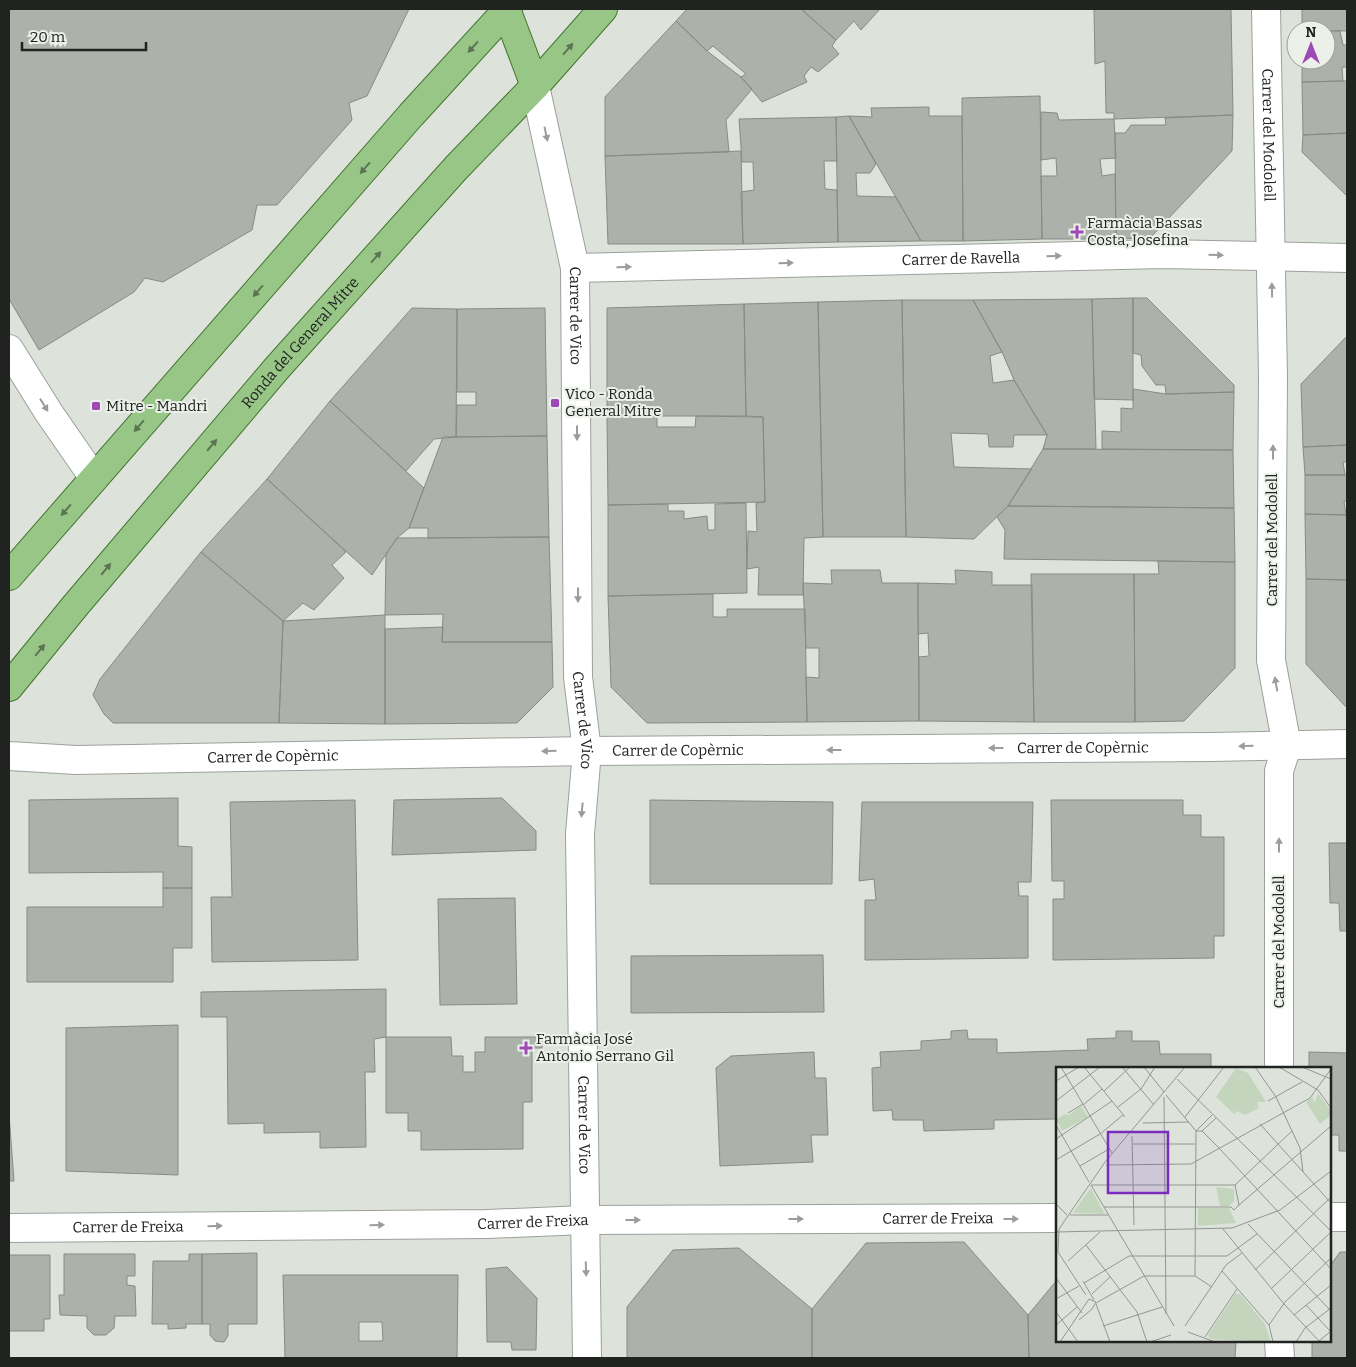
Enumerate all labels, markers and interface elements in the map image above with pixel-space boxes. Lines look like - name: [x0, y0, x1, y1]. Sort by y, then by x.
- scale bar: [22, 20, 146, 52]
- north arrow: [1286, 20, 1336, 70]
- text: N: [1306, 24, 1317, 41]
- text: 20 m: [30, 28, 66, 46]
- one-way arrow: [467, 41, 479, 53]
- one-way arrow: [562, 43, 573, 56]
- street label: Carrer del Modolell: [1258, 68, 1279, 202]
- one-way arrow: [542, 126, 550, 141]
- one-way arrow: [359, 162, 370, 175]
- place label: Farmàcia Bassas Costa, Josefina: [1087, 214, 1202, 249]
- marker: Farmàcia Bassas Costa, Josefina: [1071, 226, 1083, 238]
- street label: Carrer de Ravella: [902, 248, 1020, 269]
- one-way arrow: [370, 251, 382, 263]
- one-way arrow: [1209, 251, 1225, 259]
- one-way arrow: [1046, 252, 1062, 260]
- one-way arrow: [779, 259, 795, 267]
- one-way arrow: [616, 263, 632, 271]
- street label: Carrer de Vico: [566, 266, 585, 365]
- street label: Ronda del General Mitre: [238, 274, 363, 412]
- one-way arrow: [1268, 281, 1276, 297]
- one-way arrow: [252, 284, 264, 296]
- place label: Vico - Ronda General Mitre: [565, 385, 661, 420]
- place label: Mitre - Mandri: [106, 397, 208, 415]
- marker: Vico - Ronda General Mitre: [549, 397, 561, 409]
- one-way arrow: [39, 398, 48, 411]
- marker: Mitre - Mandri: [90, 400, 102, 412]
- one-way arrow: [134, 420, 145, 433]
- one-way arrow: [573, 425, 581, 441]
- one-way arrow: [206, 439, 217, 452]
- one-way arrow: [1269, 444, 1277, 460]
- street label: Carrer del Modolell: [1263, 474, 1281, 606]
- one-way arrow: [61, 504, 72, 516]
- one-way arrow: [101, 562, 112, 575]
- one-way arrow: [574, 588, 582, 604]
- one-way arrow: [34, 643, 45, 656]
- street label: Carrer de Vico: [569, 671, 596, 770]
- one-way arrow: [1271, 676, 1279, 692]
- street label: Carrer de Copèrnic: [1017, 738, 1149, 757]
- street label: Carrer de Copèrnic: [612, 741, 744, 760]
- one-way arrow: [1238, 743, 1254, 751]
- one-way arrow: [988, 744, 1004, 752]
- street label: Carrer de Copèrnic: [207, 746, 339, 767]
- one-way arrow: [825, 746, 841, 754]
- one-way arrow: [540, 748, 556, 756]
- one-way arrow: [578, 802, 586, 818]
- one-way arrow: [1275, 836, 1283, 852]
- street label: Carrer del Modolell: [1270, 876, 1288, 1008]
- place label: Farmàcia José Antonio Serrano Gil: [536, 1030, 674, 1065]
- marker: Farmàcia José Antonio Serrano Gil: [520, 1042, 532, 1054]
- inset map: [1056, 1067, 1331, 1342]
- street label: Carrer de Vico: [574, 1075, 594, 1174]
- street label: Carrer de Freixa: [882, 1209, 994, 1228]
- street label: Carrer de Freixa: [477, 1211, 589, 1233]
- one-way arrow: [788, 1215, 804, 1223]
- one-way arrow: [1003, 1215, 1019, 1223]
- one-way arrow: [626, 1216, 642, 1224]
- street label: Carrer de Freixa: [72, 1218, 184, 1236]
- one-way arrow: [370, 1221, 386, 1229]
- one-way arrow: [207, 1222, 223, 1230]
- one-way arrow: [583, 1261, 591, 1277]

